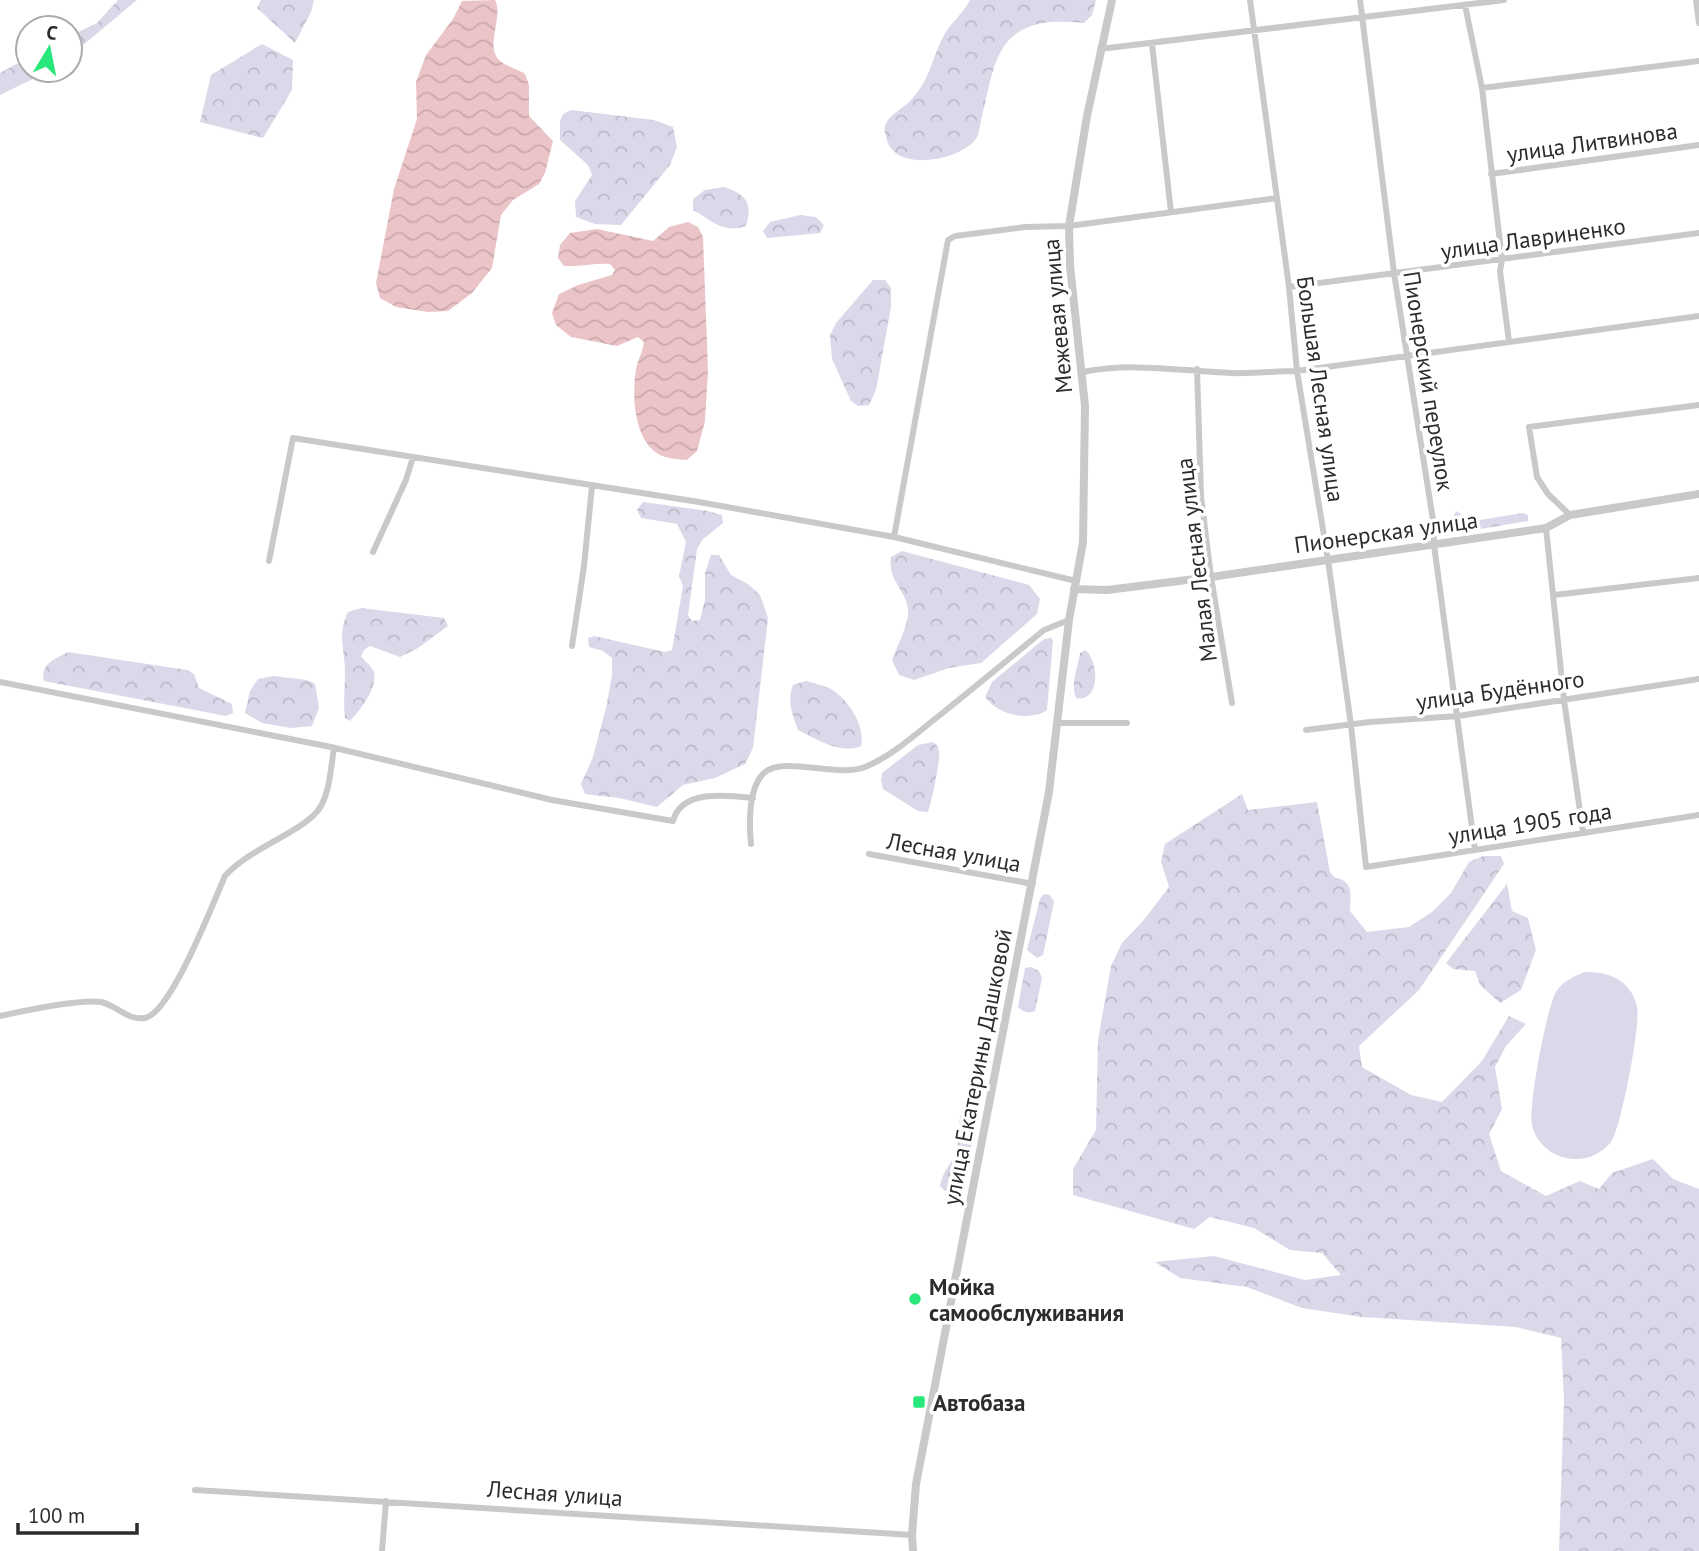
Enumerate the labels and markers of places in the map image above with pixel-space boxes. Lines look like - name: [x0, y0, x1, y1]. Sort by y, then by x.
- place label: Мойка самообслуживания: [929, 1272, 1124, 1327]
- marker: Мойка самообслуживания: [907, 1291, 923, 1307]
- place label: Автобаза: [933, 1388, 1025, 1417]
- marker: Автобаза: [911, 1394, 927, 1410]

